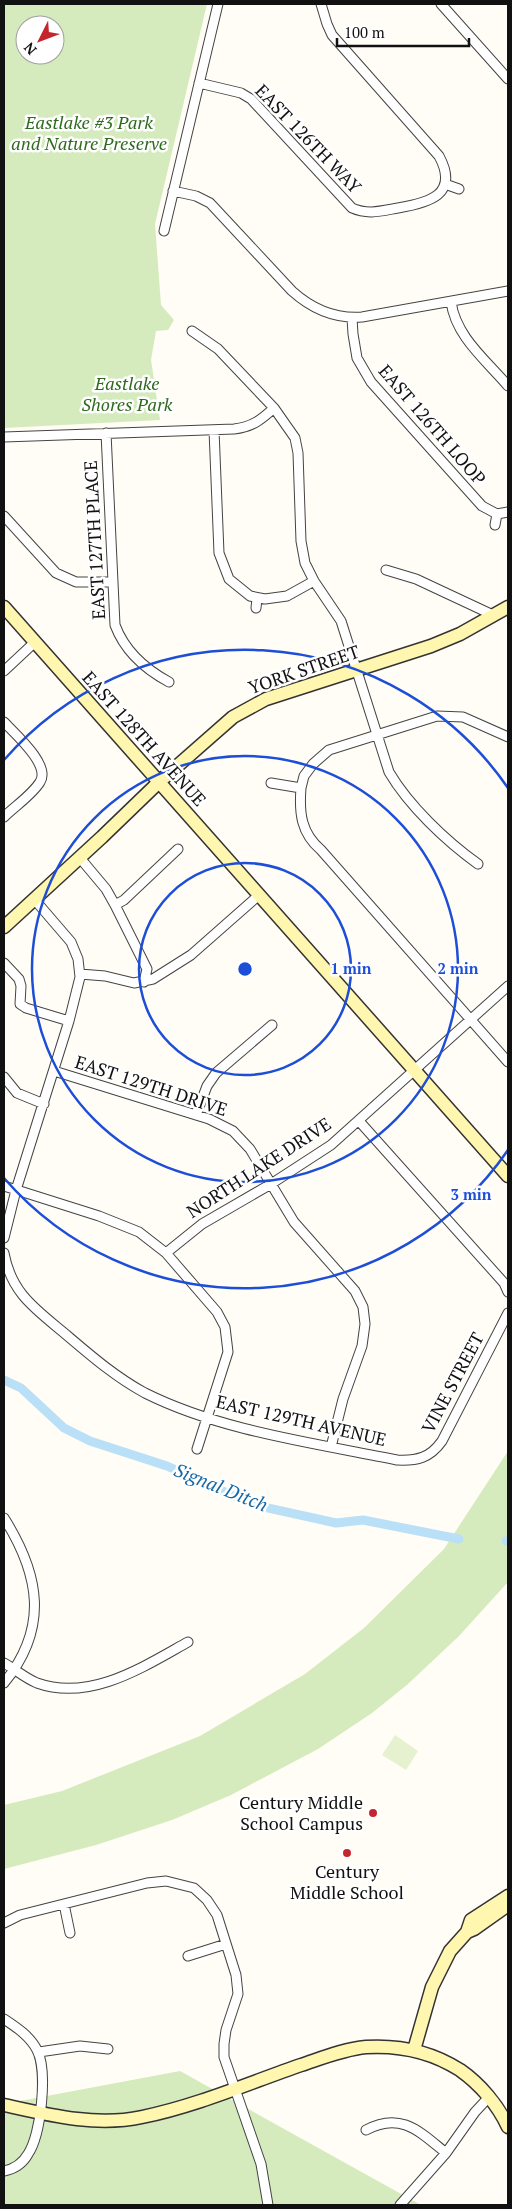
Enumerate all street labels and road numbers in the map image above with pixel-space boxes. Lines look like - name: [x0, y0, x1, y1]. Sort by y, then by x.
- street label: EAST 126TH WAY: [251, 79, 367, 198]
- street label: EAST 126TH LOOP: [374, 359, 492, 490]
- street label: EAST 127TH PLACE: [78, 460, 110, 620]
- street label: YORK STREET: [245, 639, 362, 699]
- street label: EAST 128TH AVENUE: [78, 666, 212, 811]
- street label: EAST 129TH DRIVE: [72, 1049, 230, 1121]
- street label: NORTH LAKE DRIVE: [182, 1111, 335, 1223]
- street label: VINE STREET: [415, 1328, 489, 1437]
- street label: EAST 129TH AVENUE: [214, 1389, 389, 1451]

